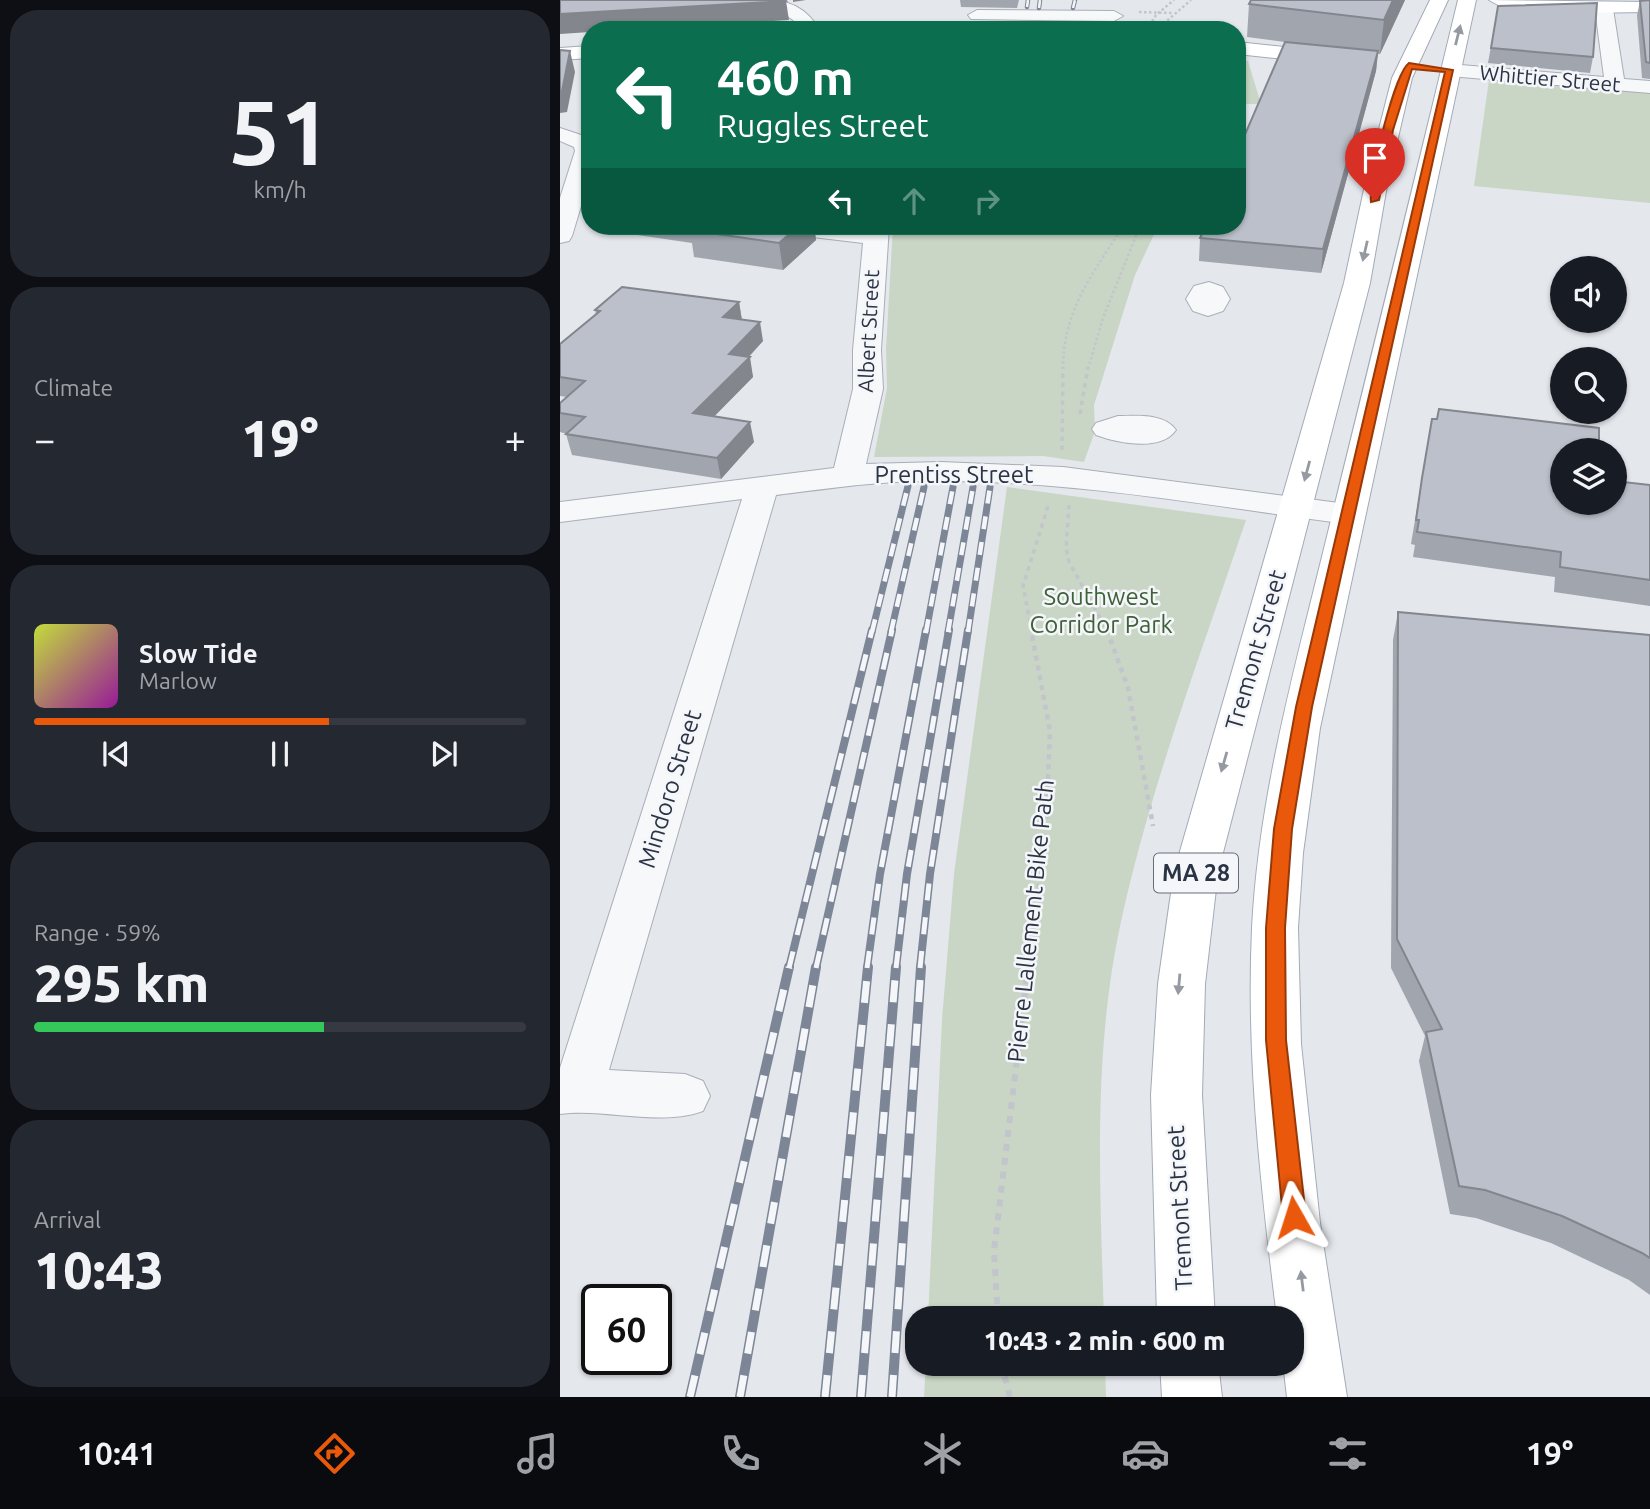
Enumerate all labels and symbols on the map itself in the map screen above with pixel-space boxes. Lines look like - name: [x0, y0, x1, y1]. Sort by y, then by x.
- one-way arrow: [1453, 24, 1464, 46]
- street label: Whittier Street: [1479, 60, 1621, 96]
- pin: [1345, 128, 1405, 200]
- one-way arrow: [1359, 240, 1370, 262]
- street label: Albert Street: [853, 269, 883, 393]
- one-way arrow: [1301, 460, 1312, 482]
- street label: Prentiss Street: [875, 461, 1034, 488]
- street label: Tremont Street: [1220, 566, 1291, 733]
- park label: Southwest Corridor Park: [1029, 583, 1173, 638]
- street label: Mindoro Street: [633, 706, 707, 871]
- one-way arrow: [1218, 751, 1229, 773]
- street label: Pierre Lallement Bike Path: [1002, 778, 1059, 1064]
- road number: MA 28: [1154, 853, 1238, 892]
- one-way arrow: [1173, 973, 1184, 995]
- street label: Tremont Street: [1162, 1124, 1197, 1291]
- position arrow: [1257, 1180, 1331, 1254]
- one-way arrow: [1296, 1270, 1307, 1292]
- speed limit sign: 60: [581, 1284, 672, 1375]

